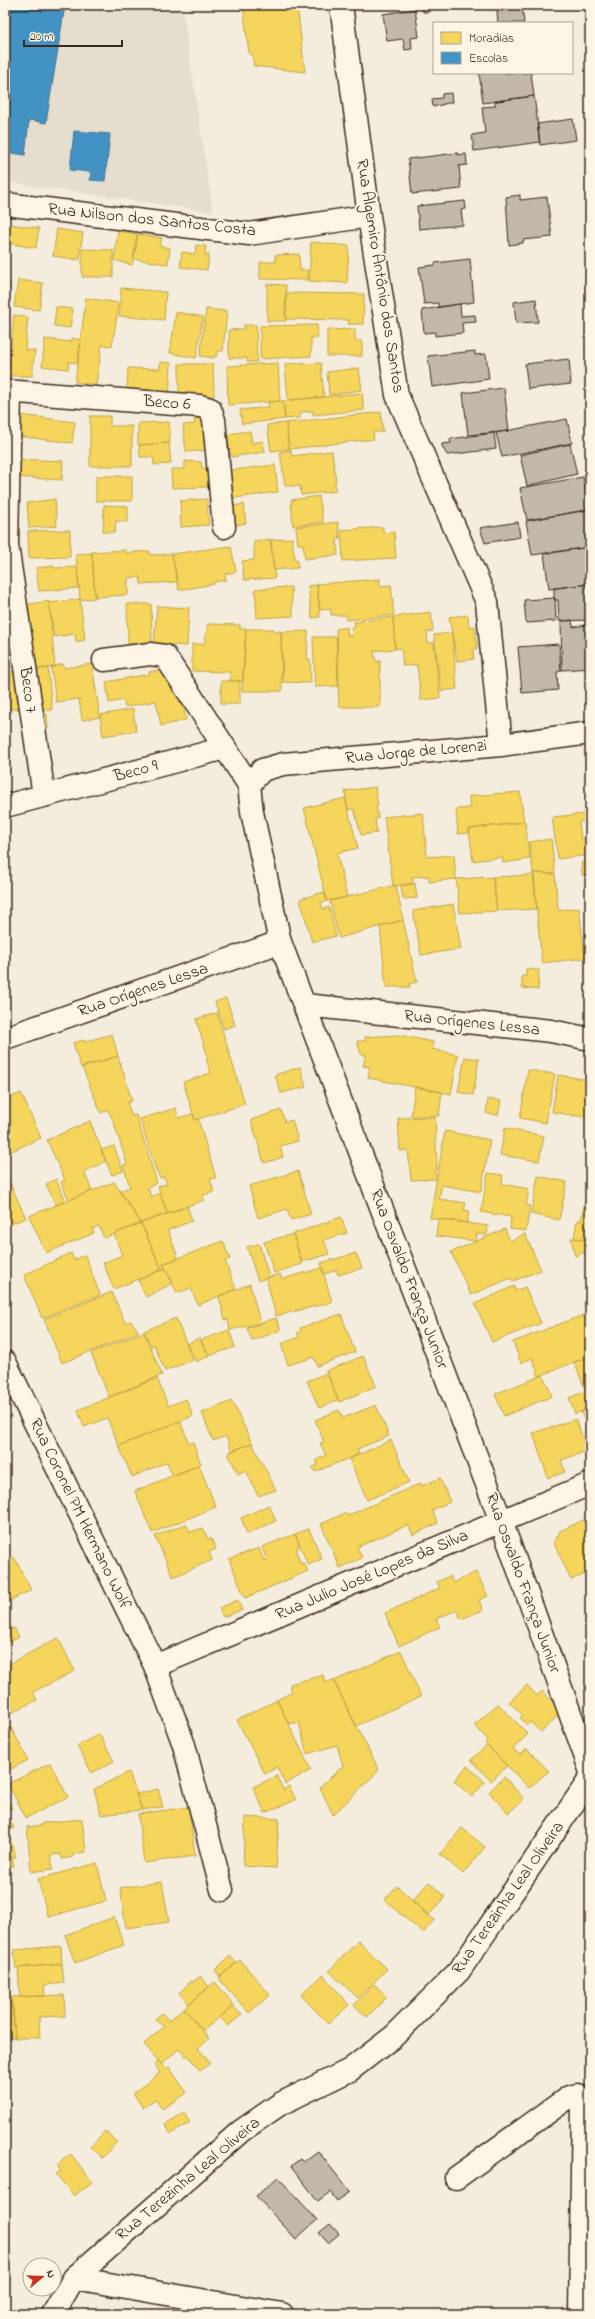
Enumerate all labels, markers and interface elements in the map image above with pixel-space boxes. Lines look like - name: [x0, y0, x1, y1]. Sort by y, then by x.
- scale bar: [24, 22, 122, 48]
- legend: [433, 22, 573, 74]
- text: 20 m: [30, 28, 53, 46]
- text: Moradias: [469, 30, 514, 48]
- text: Escolas: [469, 50, 508, 68]
- street label: Rua Algemiro Antônio dos Santos: [347, 157, 411, 395]
- street label: Rua Nilson dos Santos Costa: [47, 197, 257, 243]
- street label: Beco 6: [142, 389, 192, 417]
- street label: Beco 7: [12, 664, 44, 715]
- street label: Rua Jorge de Lorenzi: [344, 733, 488, 773]
- street label: Beco 9: [110, 753, 161, 789]
- street label: Rua Orígenes Lessa: [74, 956, 212, 1026]
- street label: Rua Orígenes Lessa: [403, 1003, 541, 1045]
- street label: Rua Osvaldo França Junior: [363, 1186, 455, 1373]
- street label: Rua Coronel PM Hermano Wolf: [23, 1414, 137, 1614]
- street label: Rua Osvaldo França Junior: [479, 1489, 568, 1677]
- street label: Rua Julio José Lopes da Silva: [272, 1523, 472, 1627]
- street label: Rua Terezinha Leal Oliveira: [445, 1816, 571, 1980]
- street label: Rua Terezinha Leal Oliveira: [110, 2111, 266, 2247]
- north arrow: [22, 2257, 62, 2297]
- text: N: [42, 2268, 59, 2280]

